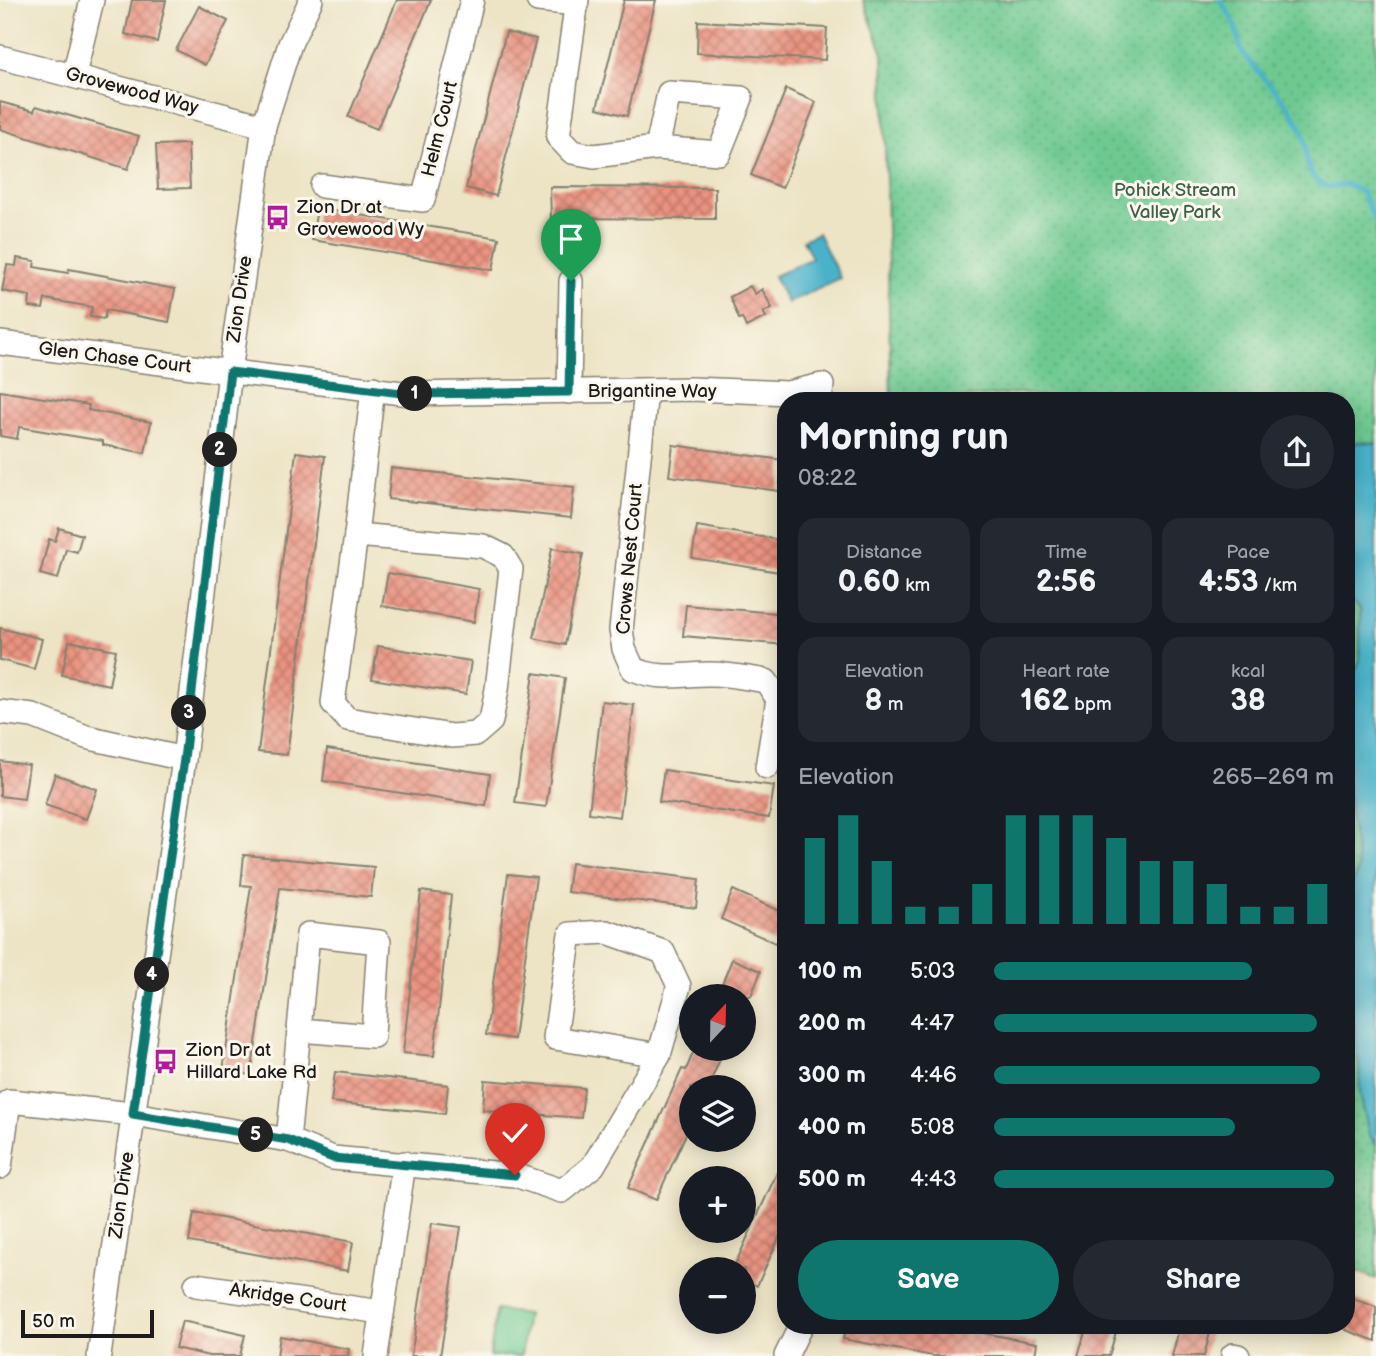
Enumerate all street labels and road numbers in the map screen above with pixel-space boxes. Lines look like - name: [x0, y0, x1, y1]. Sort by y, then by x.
- street label: Grovewood Way: [63, 62, 201, 120]
- street label: Helm Court: [417, 79, 463, 179]
- street label: Zion Drive: [222, 254, 257, 345]
- street label: Glen Chase Court: [37, 337, 193, 379]
- street label: Brigantine Way: [587, 380, 717, 403]
- street label: Crows Nest Court: [612, 482, 648, 635]
- street label: Zion Drive: [104, 1150, 139, 1241]
- street label: Akridge Court: [228, 1278, 348, 1318]

